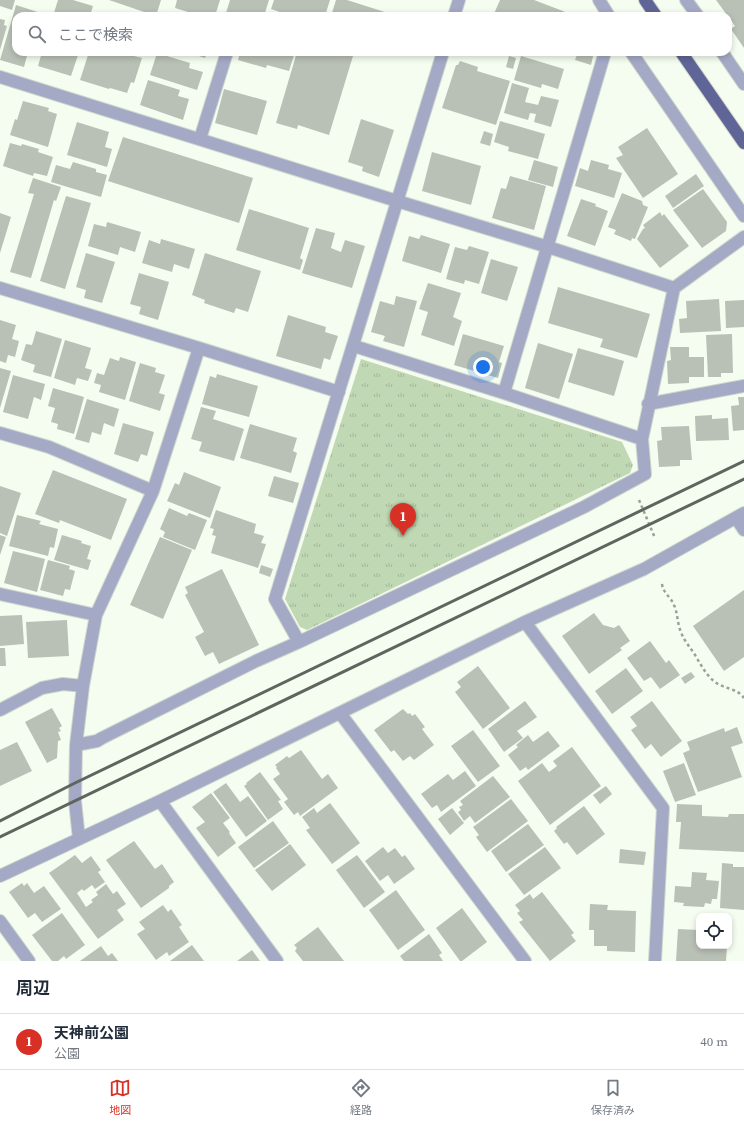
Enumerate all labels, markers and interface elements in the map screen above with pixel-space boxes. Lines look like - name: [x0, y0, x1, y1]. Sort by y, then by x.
- search box: [12, 12, 732, 56]
- icon: search: [26, 23, 48, 45]
- text: ここで検索: [58, 24, 133, 45]
- your location: [473, 357, 493, 377]
- pin: 1: [390, 503, 416, 536]
- map controls: [696, 913, 732, 949]
- button: locate: [696, 913, 732, 949]
- text: 周辺: [16, 976, 50, 1000]
- text: 天神前公園: [54, 1022, 129, 1043]
- text: 1: [25, 1033, 33, 1050]
- text: 40 m: [700, 1033, 728, 1050]
- text: 公園: [54, 1045, 80, 1062]
- tab: 地図: [109, 1077, 131, 1118]
- tab: 経路: [350, 1077, 372, 1118]
- tab: 保存済み: [591, 1077, 635, 1118]

